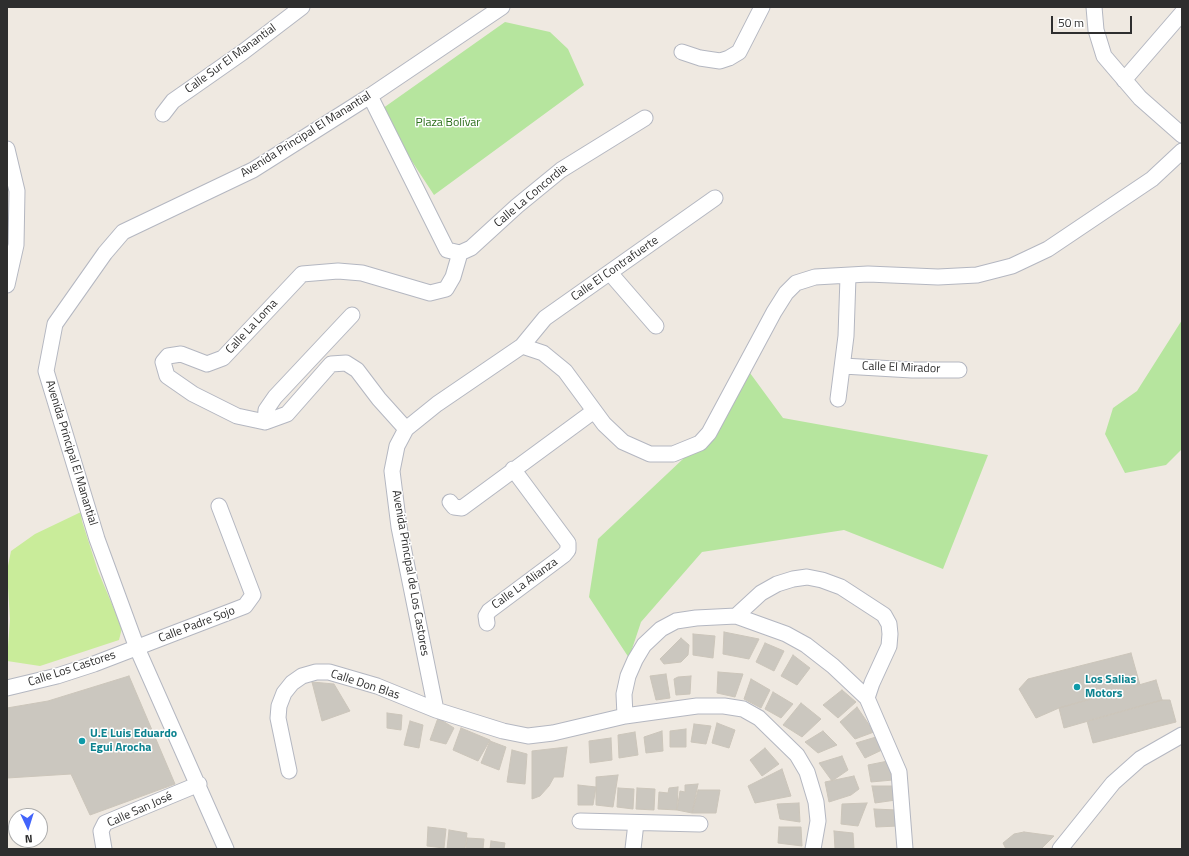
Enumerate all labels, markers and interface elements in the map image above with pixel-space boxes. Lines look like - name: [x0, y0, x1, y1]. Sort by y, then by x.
- scale bar: [1053, 8, 1134, 34]
- text: 50 m: [1058, 13, 1084, 32]
- street label: Calle Sur El Manantial: [183, 21, 279, 97]
- street label: Avenida Principal El Manantial: [238, 89, 374, 181]
- park label: Plaza Bolívar: [416, 116, 480, 130]
- street label: Calle La Concordia: [492, 161, 570, 231]
- street label: Calle El Contrafuerte: [569, 234, 661, 304]
- street label: Calle La Loma: [223, 297, 281, 357]
- street label: Calle El Mirador: [862, 359, 940, 377]
- street label: Avenida Principal El Manantial: [42, 379, 100, 527]
- street label: Avenida Principal de Los Castores: [388, 489, 432, 657]
- street label: Calle La Alianza: [489, 555, 561, 613]
- street label: Calle Padre Sojo: [157, 604, 237, 646]
- street label: Calle Los Castores: [26, 648, 118, 690]
- street label: Calle Don Blas: [329, 667, 401, 703]
- place label: Los Salias Motors: [1085, 673, 1136, 701]
- marker: Los Salias Motors: [1072, 682, 1082, 692]
- place label: U.E Luis Eduardo Egui Arocha: [90, 727, 177, 755]
- marker: U.E Luis Eduardo Egui Arocha: [77, 736, 87, 746]
- street label: Calle San José: [105, 789, 175, 831]
- north arrow: [8, 808, 48, 848]
- text: N: [24, 831, 33, 847]

